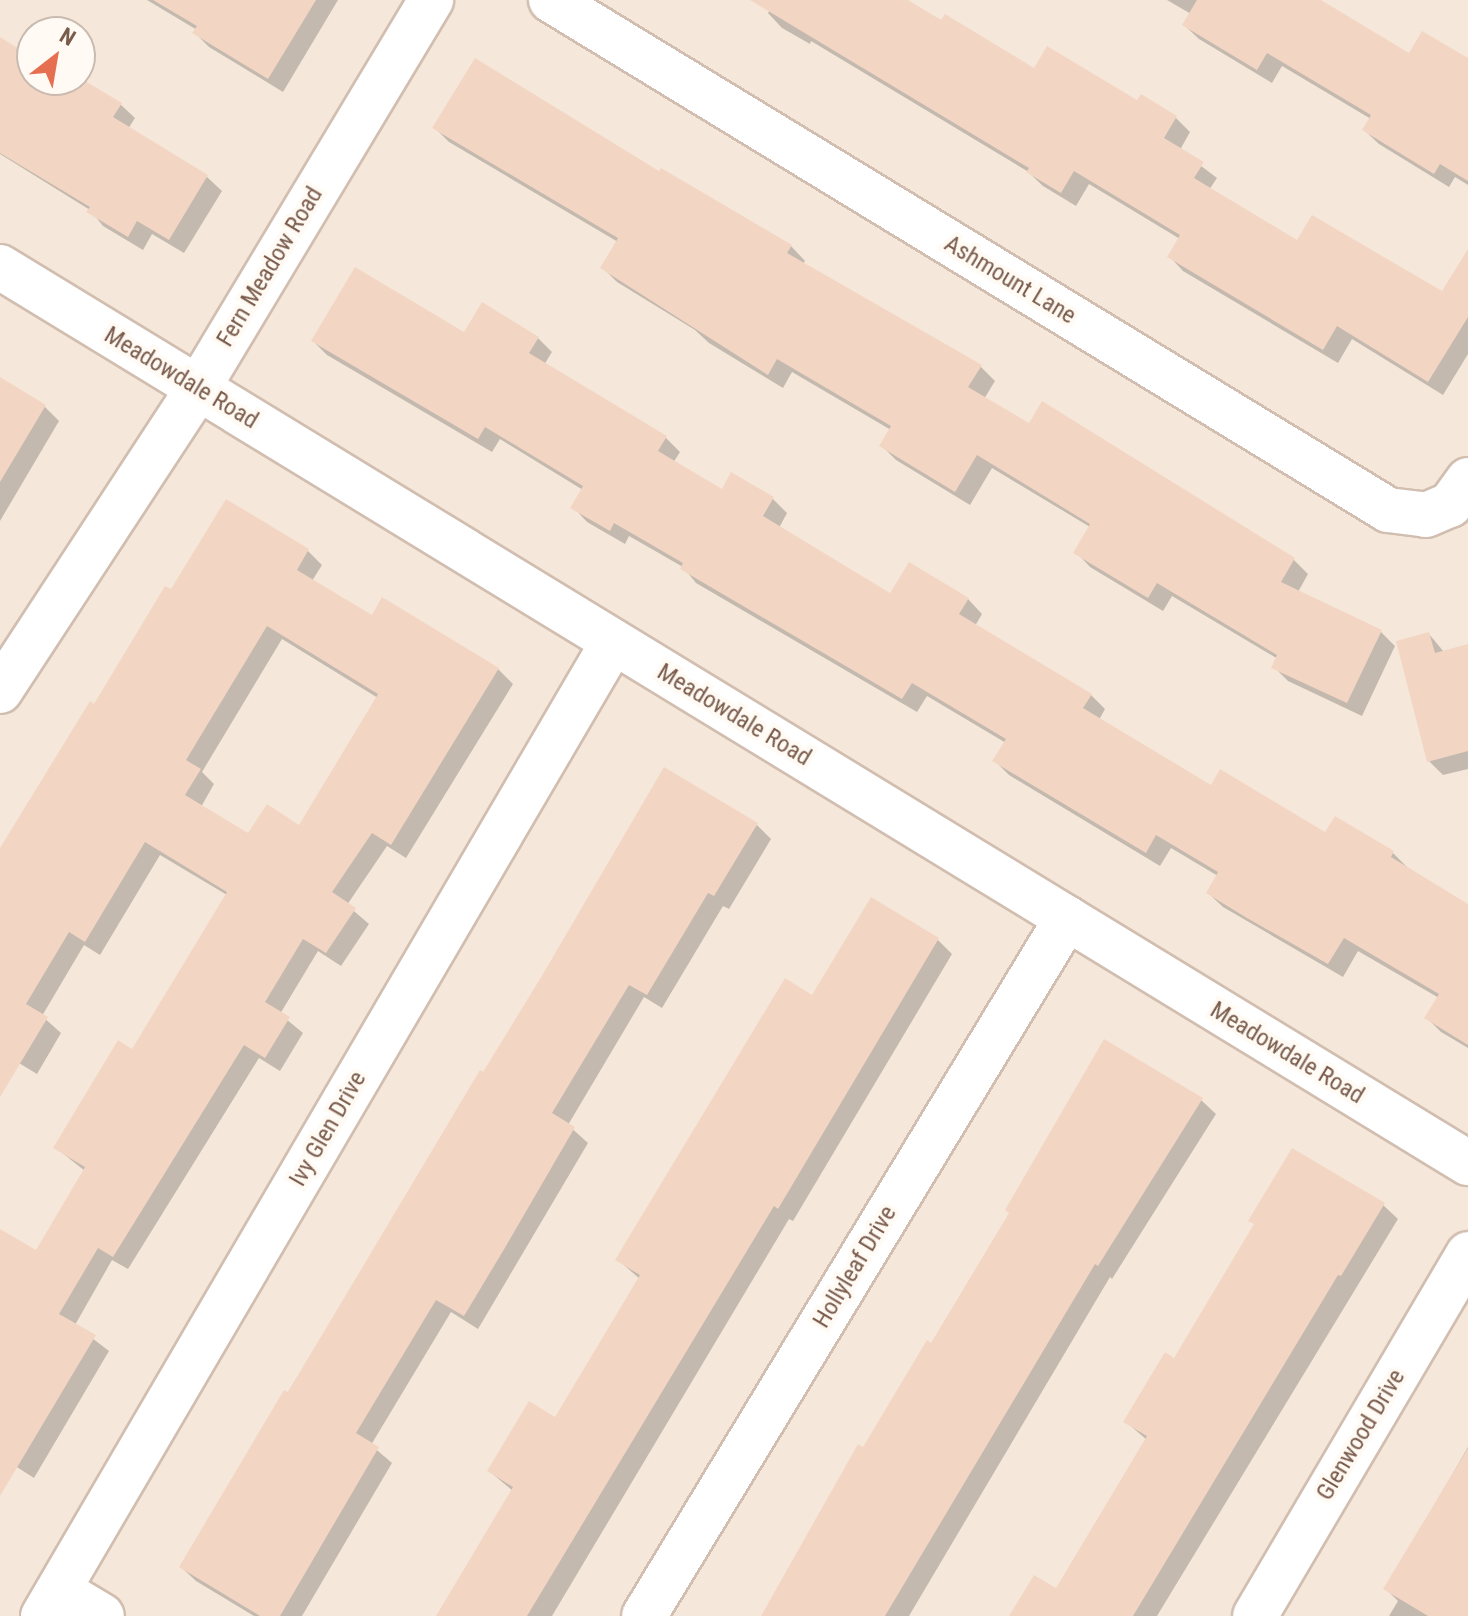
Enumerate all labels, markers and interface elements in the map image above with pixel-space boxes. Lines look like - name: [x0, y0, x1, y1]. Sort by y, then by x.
- north arrow: [16, 16, 96, 96]
- text: N: [55, 23, 80, 51]
- street label: Fern Meadow Road: [211, 182, 329, 352]
- street label: Ashmount Lane: [939, 230, 1081, 330]
- street label: Meadowdale Road: [99, 321, 263, 435]
- street label: Meadowdale Road: [652, 658, 816, 772]
- street label: Meadowdale Road: [1205, 996, 1369, 1110]
- street label: Ivy Glen Drive: [284, 1066, 372, 1192]
- street label: Hollyleaf Drive: [807, 1201, 903, 1333]
- street label: Glenwood Drive: [1311, 1364, 1411, 1506]

